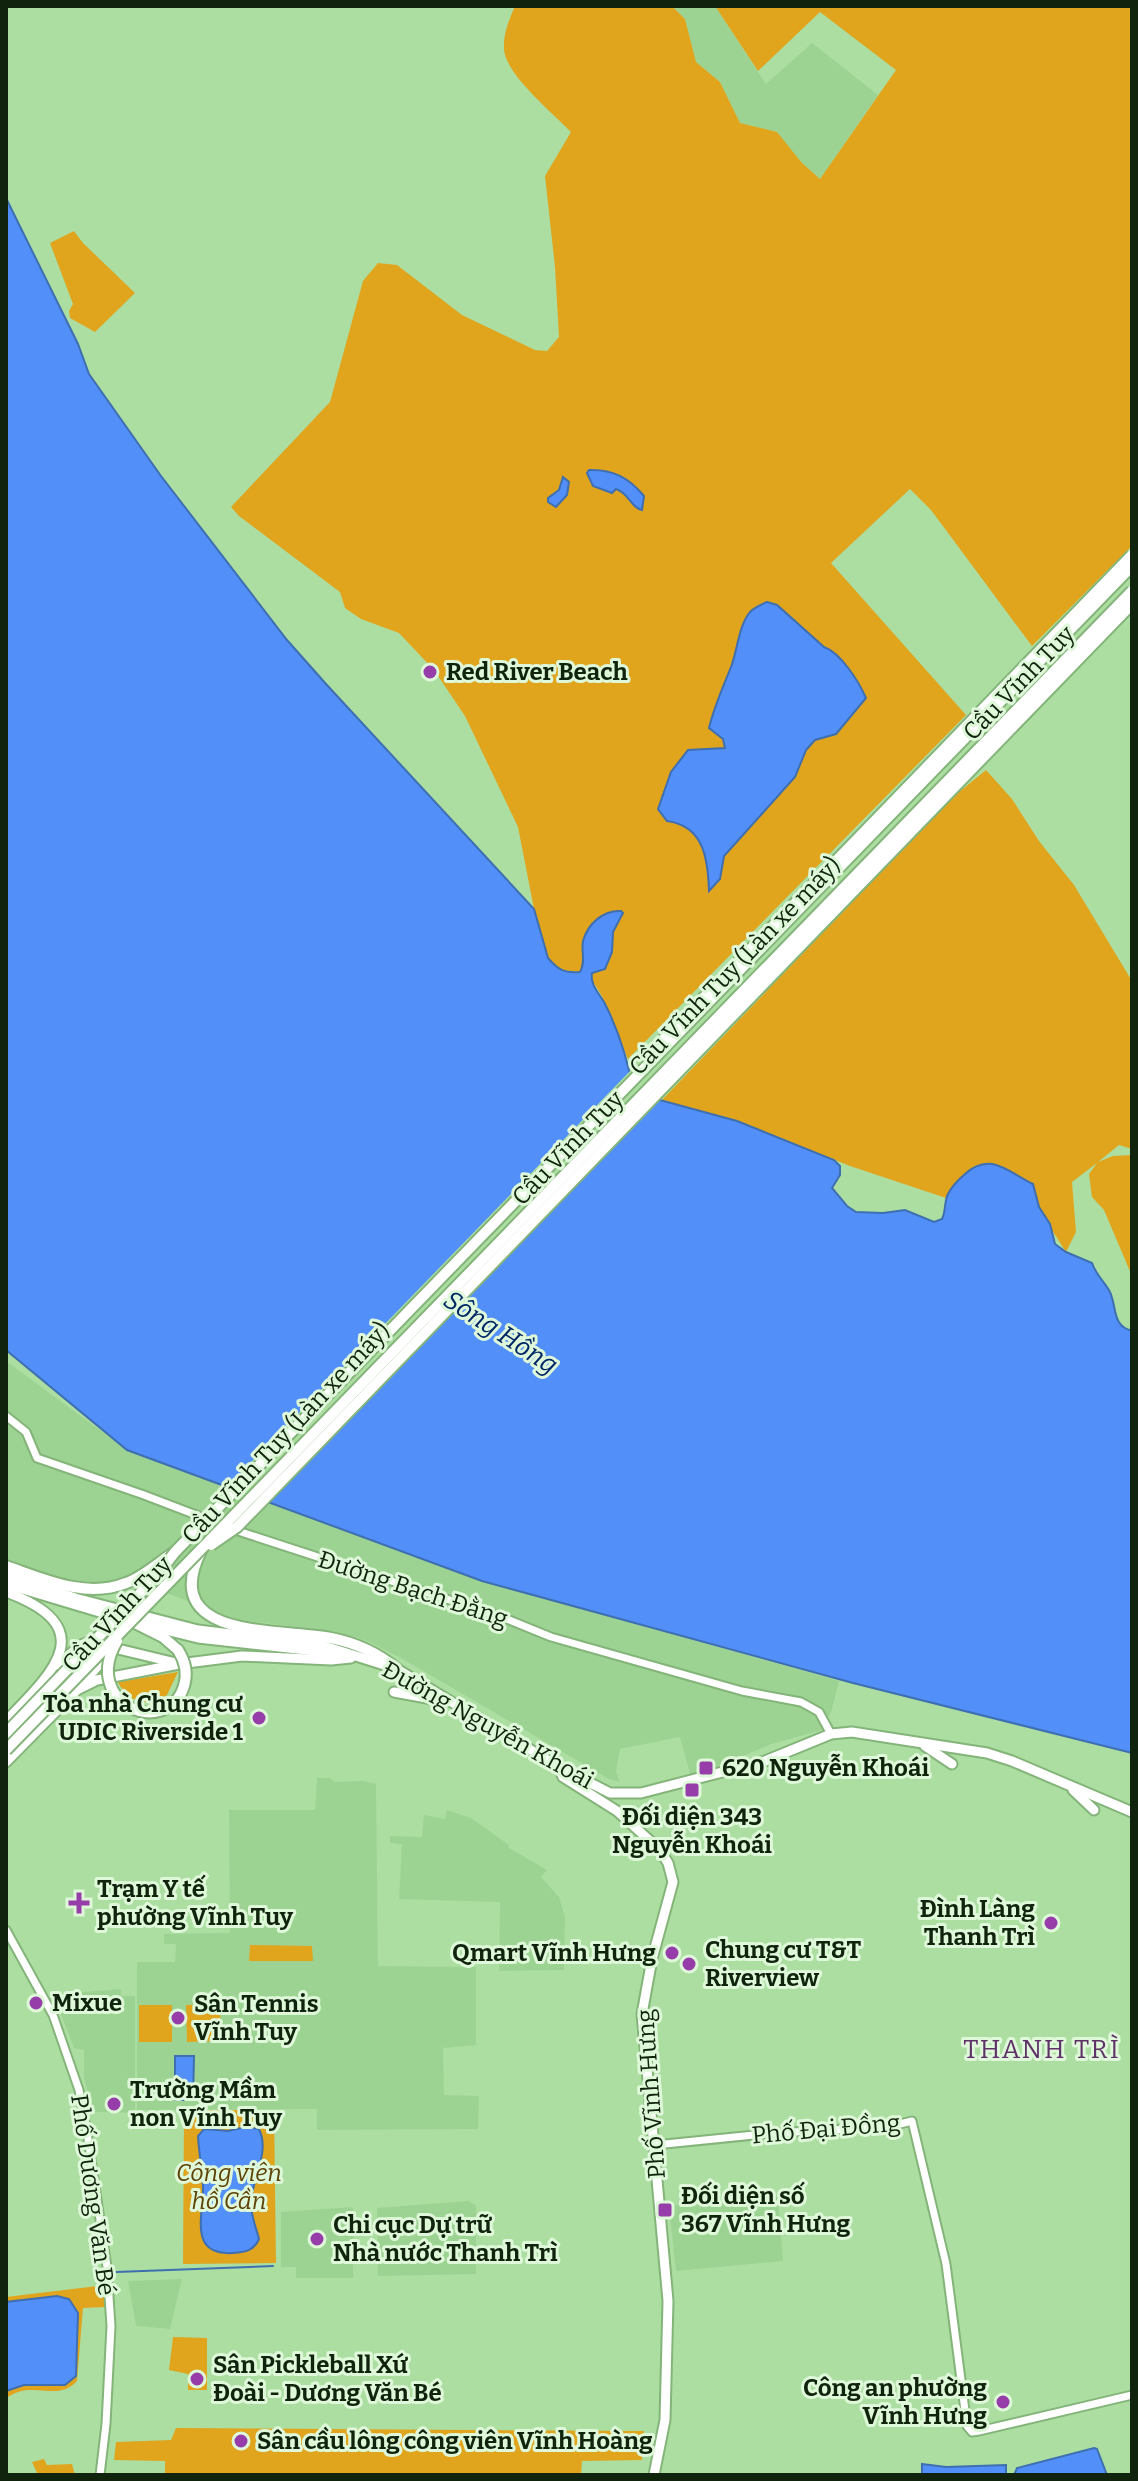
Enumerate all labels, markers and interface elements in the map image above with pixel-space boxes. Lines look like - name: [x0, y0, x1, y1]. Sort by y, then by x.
- street label: Cầu Vĩnh Tuy: [958, 620, 1081, 746]
- place label: Red River Beach: [446, 658, 628, 686]
- marker: Red River Beach: [421, 663, 439, 681]
- street label: Cầu Vĩnh Tuy (Làn xe máy): [623, 851, 847, 1081]
- street label: Cầu Vĩnh Tuy: [507, 1085, 630, 1211]
- water label: Sông Hồng: [438, 1284, 563, 1381]
- street label: Cầu Vĩnh Tuy (Làn xe máy): [176, 1317, 396, 1549]
- street label: Đường Bạch Đằng: [315, 1545, 511, 1633]
- street label: Cầu Vĩnh Tuy: [56, 1550, 178, 1678]
- street label: Đường Nguyễn Khoái: [377, 1655, 599, 1795]
- place label: Tòa nhà Chung cư UDIC Riverside 1: [43, 1690, 244, 1746]
- marker: Tòa nhà Chung cư UDIC Riverside 1: [250, 1709, 268, 1727]
- place label: 620 Nguyễn Khoái: [722, 1753, 929, 1782]
- marker: 620 Nguyễn Khoái: [697, 1759, 715, 1777]
- marker: Đối diện 343 Nguyễn Khoái: [683, 1781, 701, 1799]
- place label: Đối diện 343 Nguyễn Khoái: [612, 1802, 772, 1859]
- place label: Trạm Y tế phường Vĩnh Tuy: [97, 1874, 294, 1931]
- marker: Trạm Y tế phường Vĩnh Tuy: [68, 1892, 90, 1914]
- place label: Đình Làng Thanh Trì: [920, 1895, 1035, 1951]
- marker: Đình Làng Thanh Trì: [1042, 1914, 1060, 1932]
- place label: Chung cư T&T Riverview: [705, 1936, 862, 1992]
- place label: Qmart Vĩnh Hưng: [452, 1939, 656, 1967]
- marker: Qmart Vĩnh Hưng: [663, 1944, 681, 1962]
- marker: Chung cư T&T Riverview: [680, 1955, 698, 1973]
- place label: Mixue: [52, 1989, 122, 2017]
- place label: Sân Tennis Vĩnh Tuy: [194, 1990, 319, 2046]
- marker: Mixue: [27, 1994, 45, 2012]
- street label: Phố Vĩnh Hưng: [631, 2008, 671, 2180]
- marker: Sân Tennis Vĩnh Tuy: [169, 2009, 187, 2027]
- district label: THANH TRÌ: [963, 2034, 1121, 2065]
- place label: Trường Mầm non Vĩnh Tuy: [130, 2075, 283, 2132]
- street label: Phố Dương Văn Bé: [65, 2093, 121, 2297]
- marker: Trường Mầm non Vĩnh Tuy: [105, 2095, 123, 2113]
- street label: Phố Đại Đồng: [751, 2109, 901, 2149]
- park label: Công viên hồ Cần: [176, 2159, 282, 2215]
- place label: Đối diện số 367 Vĩnh Hưng: [681, 2181, 851, 2238]
- marker: Đối diện số 367 Vĩnh Hưng: [656, 2201, 674, 2219]
- place label: Chi cục Dự trữ Nhà nước Thanh Trì: [333, 2211, 558, 2267]
- marker: Chi cục Dự trữ Nhà nước Thanh Trì: [308, 2230, 326, 2248]
- place label: Sân Pickleball Xứ Đoài - Dương Văn Bé: [213, 2351, 442, 2407]
- marker: Sân Pickleball Xứ Đoài - Dương Văn Bé: [188, 2370, 206, 2388]
- place label: Công an phường Vĩnh Hưng: [803, 2374, 987, 2430]
- marker: Công an phường Vĩnh Hưng: [994, 2393, 1012, 2411]
- place label: Sân cầu lông công viên Vĩnh Hoàng: [257, 2426, 653, 2455]
- marker: Sân cầu lông công viên Vĩnh Hoàng: [232, 2432, 250, 2450]

